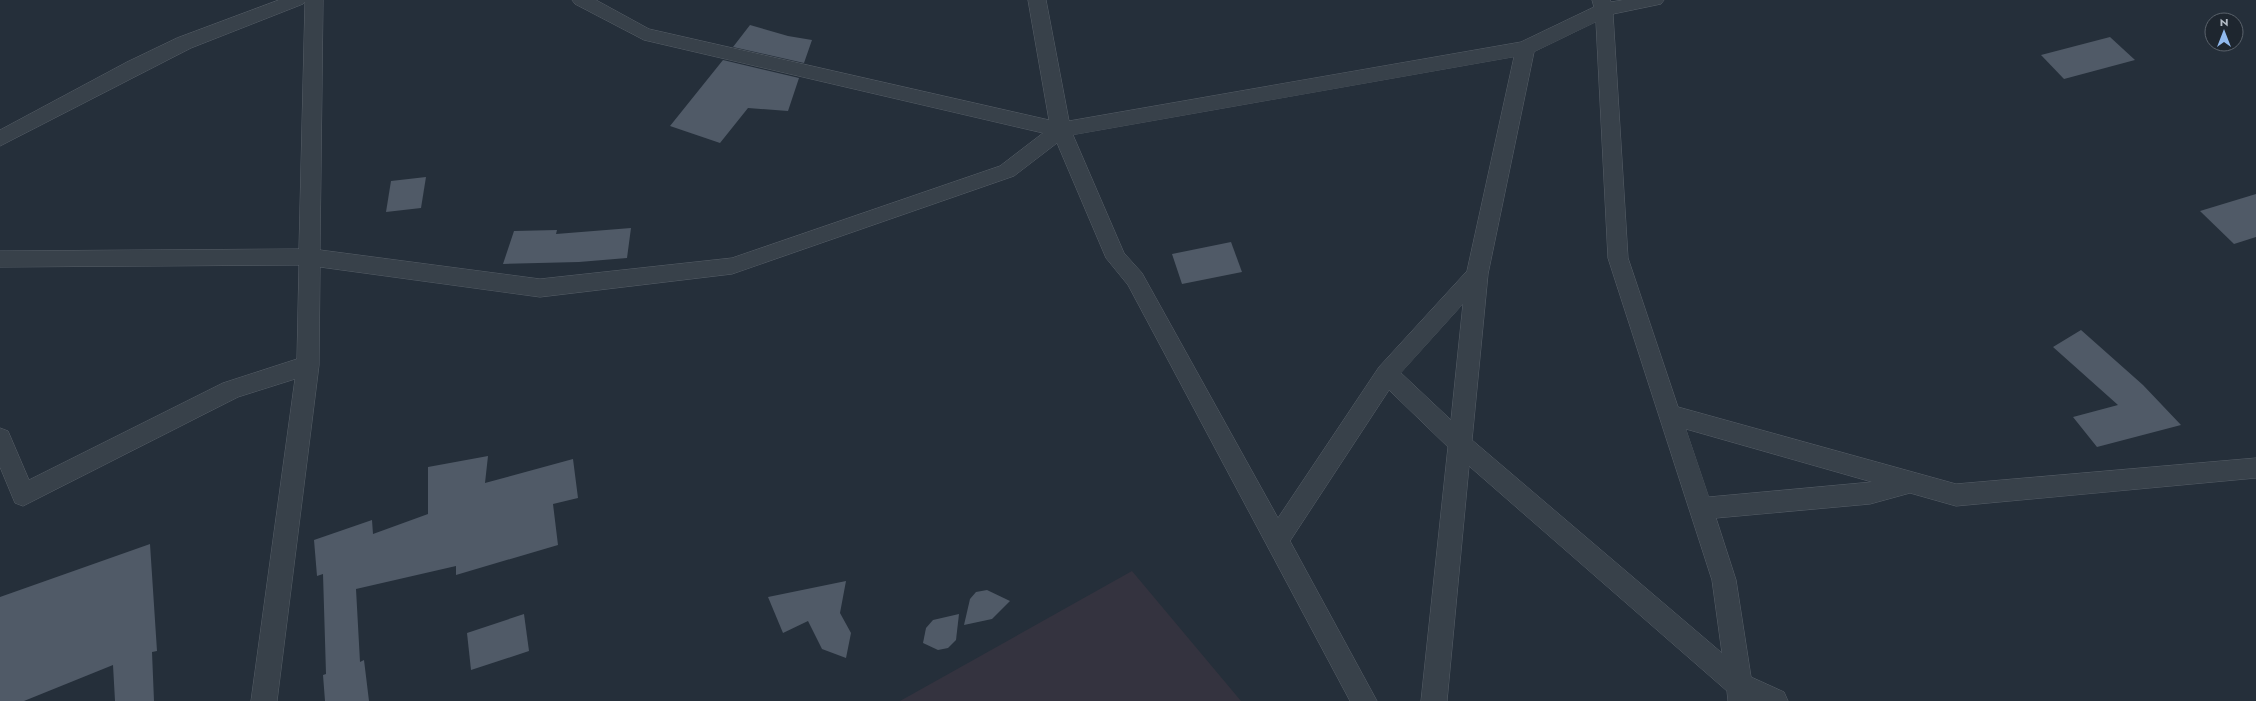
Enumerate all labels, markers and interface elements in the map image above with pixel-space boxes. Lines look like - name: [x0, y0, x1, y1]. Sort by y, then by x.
- north arrow: [2204, 12, 2244, 52]
- text: N: [2220, 14, 2228, 30]

